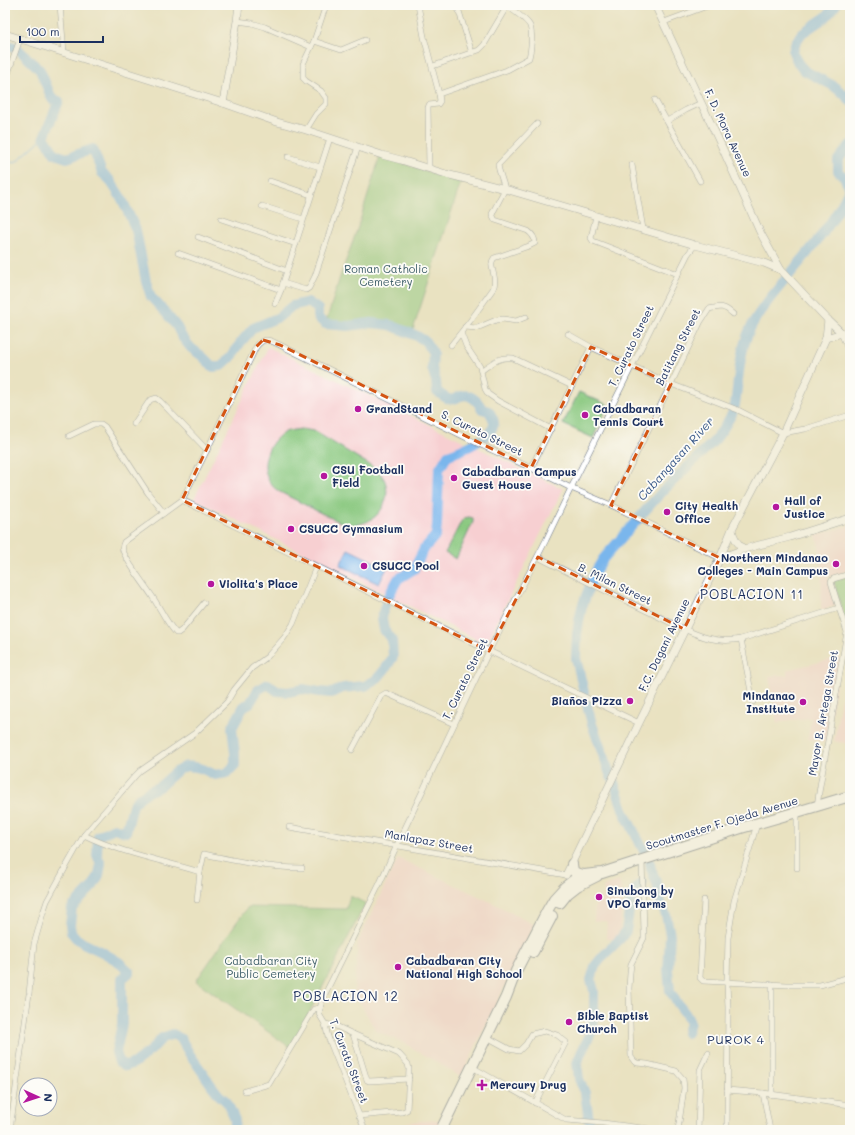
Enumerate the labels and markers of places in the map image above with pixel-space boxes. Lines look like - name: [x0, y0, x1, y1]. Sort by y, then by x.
- place label: GrandStand: [366, 401, 432, 416]
- place label: Cabadbaran Tennis Court: [593, 401, 664, 429]
- marker: GrandStand: [353, 404, 363, 414]
- marker: Cabadbaran Tennis Court: [580, 410, 590, 420]
- place label: CSU Football Field: [332, 462, 404, 490]
- place label: Cabadbaran Campus Guest House: [462, 464, 577, 492]
- marker: CSU Football Field: [319, 471, 329, 481]
- marker: Cabadbaran Campus Guest House: [449, 473, 459, 483]
- place label: Hall of Justice: [784, 493, 825, 521]
- place label: City Health Office: [675, 498, 738, 526]
- marker: Hall of Justice: [771, 502, 781, 512]
- marker: City Health Office: [662, 507, 672, 517]
- place label: CSUCC Gymnasium: [299, 521, 403, 536]
- marker: CSUCC Gymnasium: [286, 524, 296, 534]
- place label: Northern Mindanao Colleges - Main Campus: [697, 550, 828, 578]
- place label: CSUCC Pool: [372, 558, 439, 573]
- marker: Northern Mindanao Colleges - Main Campus: [831, 559, 841, 569]
- marker: CSUCC Pool: [359, 561, 369, 571]
- place label: Violita's Place: [219, 576, 298, 591]
- marker: Violita's Place: [206, 579, 216, 589]
- place label: Mindanao Institute: [743, 688, 795, 716]
- place label: Biaños Pizza: [551, 693, 622, 708]
- marker: Biaños Pizza: [625, 696, 635, 706]
- marker: Mindanao Institute: [798, 697, 808, 707]
- place label: Sinubong by VPO farms: [607, 883, 674, 911]
- marker: Sinubong by VPO farms: [594, 892, 604, 902]
- place label: Cabadbaran City National High School: [406, 953, 522, 981]
- marker: Cabadbaran City National High School: [393, 962, 403, 972]
- place label: Bible Baptist Church: [577, 1008, 649, 1036]
- marker: Bible Baptist Church: [564, 1017, 574, 1027]
- place label: Mercury Drug: [490, 1077, 567, 1092]
- marker: Mercury Drug: [477, 1080, 487, 1090]

